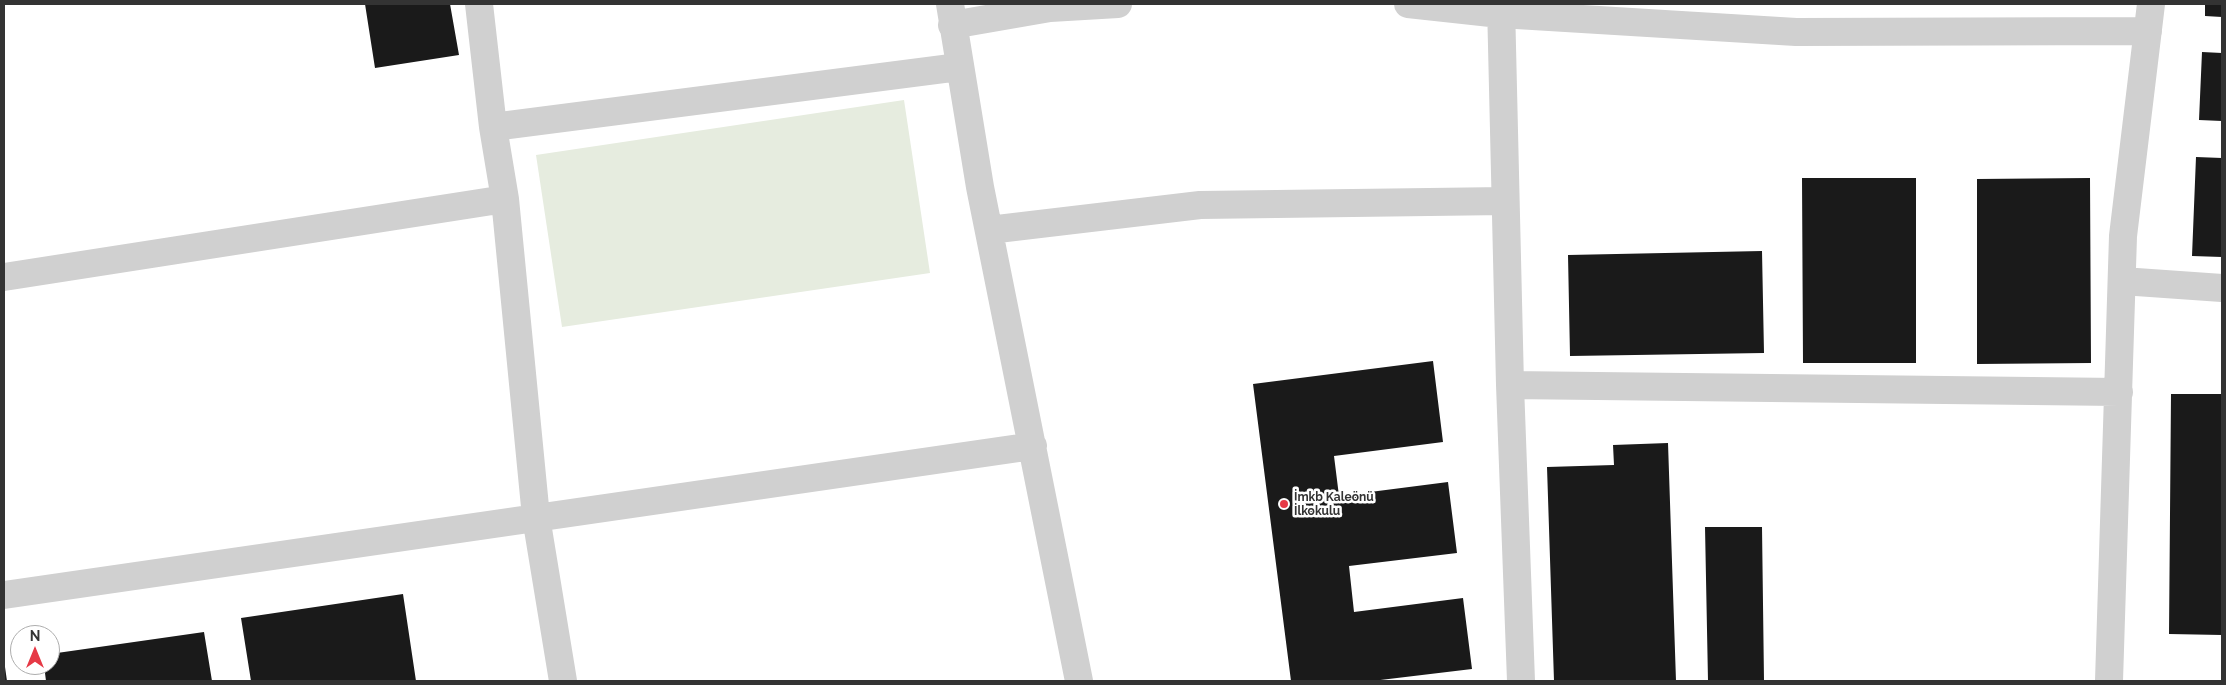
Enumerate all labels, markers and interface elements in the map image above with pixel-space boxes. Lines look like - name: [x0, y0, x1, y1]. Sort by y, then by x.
- place label: İmkb Kaleönü İlkokulu: [1294, 490, 1374, 518]
- marker: İmkb Kaleönü İlkokulu: [1278, 498, 1290, 510]
- north arrow: [10, 625, 60, 675]
- text: N: [30, 628, 40, 644]

